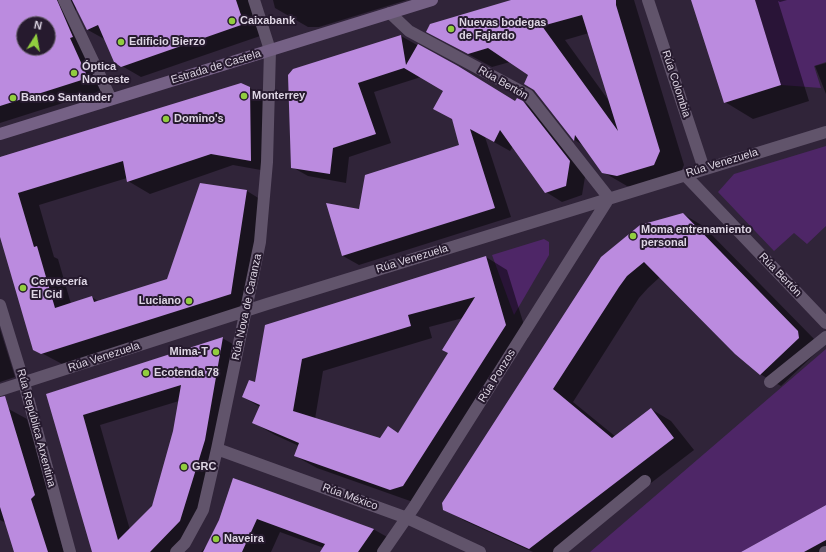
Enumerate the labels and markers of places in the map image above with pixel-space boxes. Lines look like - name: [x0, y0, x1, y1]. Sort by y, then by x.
- place label: Caixabank: [240, 14, 295, 28]
- marker: Caixabank: [227, 16, 237, 26]
- place label: Nuevas bodegas de Fajardo: [459, 16, 546, 42]
- marker: Nuevas bodegas de Fajardo: [446, 24, 456, 34]
- place label: Edificio Bierzo: [129, 35, 205, 49]
- marker: Edificio Bierzo: [116, 37, 126, 47]
- place label: Óptica Noroeste: [82, 60, 130, 86]
- marker: Óptica Noroeste: [69, 68, 79, 78]
- place label: Monterrey: [252, 89, 305, 103]
- place label: Banco Santander: [21, 91, 111, 105]
- marker: Monterrey: [239, 91, 249, 101]
- marker: Banco Santander: [8, 93, 18, 103]
- place label: Domino's: [174, 112, 224, 126]
- marker: Domino's: [161, 114, 171, 124]
- place label: Moma entrenamiento personal: [641, 223, 752, 249]
- marker: Moma entrenamiento personal: [628, 231, 638, 241]
- place label: Cervecería El Cid: [31, 275, 87, 301]
- marker: Cervecería El Cid: [18, 283, 28, 293]
- place label: Luciano: [139, 294, 181, 308]
- marker: Luciano: [184, 296, 194, 306]
- place label: Mima-T: [170, 345, 208, 359]
- marker: Mima-T: [211, 347, 221, 357]
- place label: Ecotenda 78: [154, 366, 219, 380]
- marker: Ecotenda 78: [141, 368, 151, 378]
- place label: GRC: [192, 460, 216, 474]
- marker: GRC: [179, 462, 189, 472]
- place label: Naveira: [224, 532, 264, 546]
- marker: Naveira: [211, 534, 221, 544]

